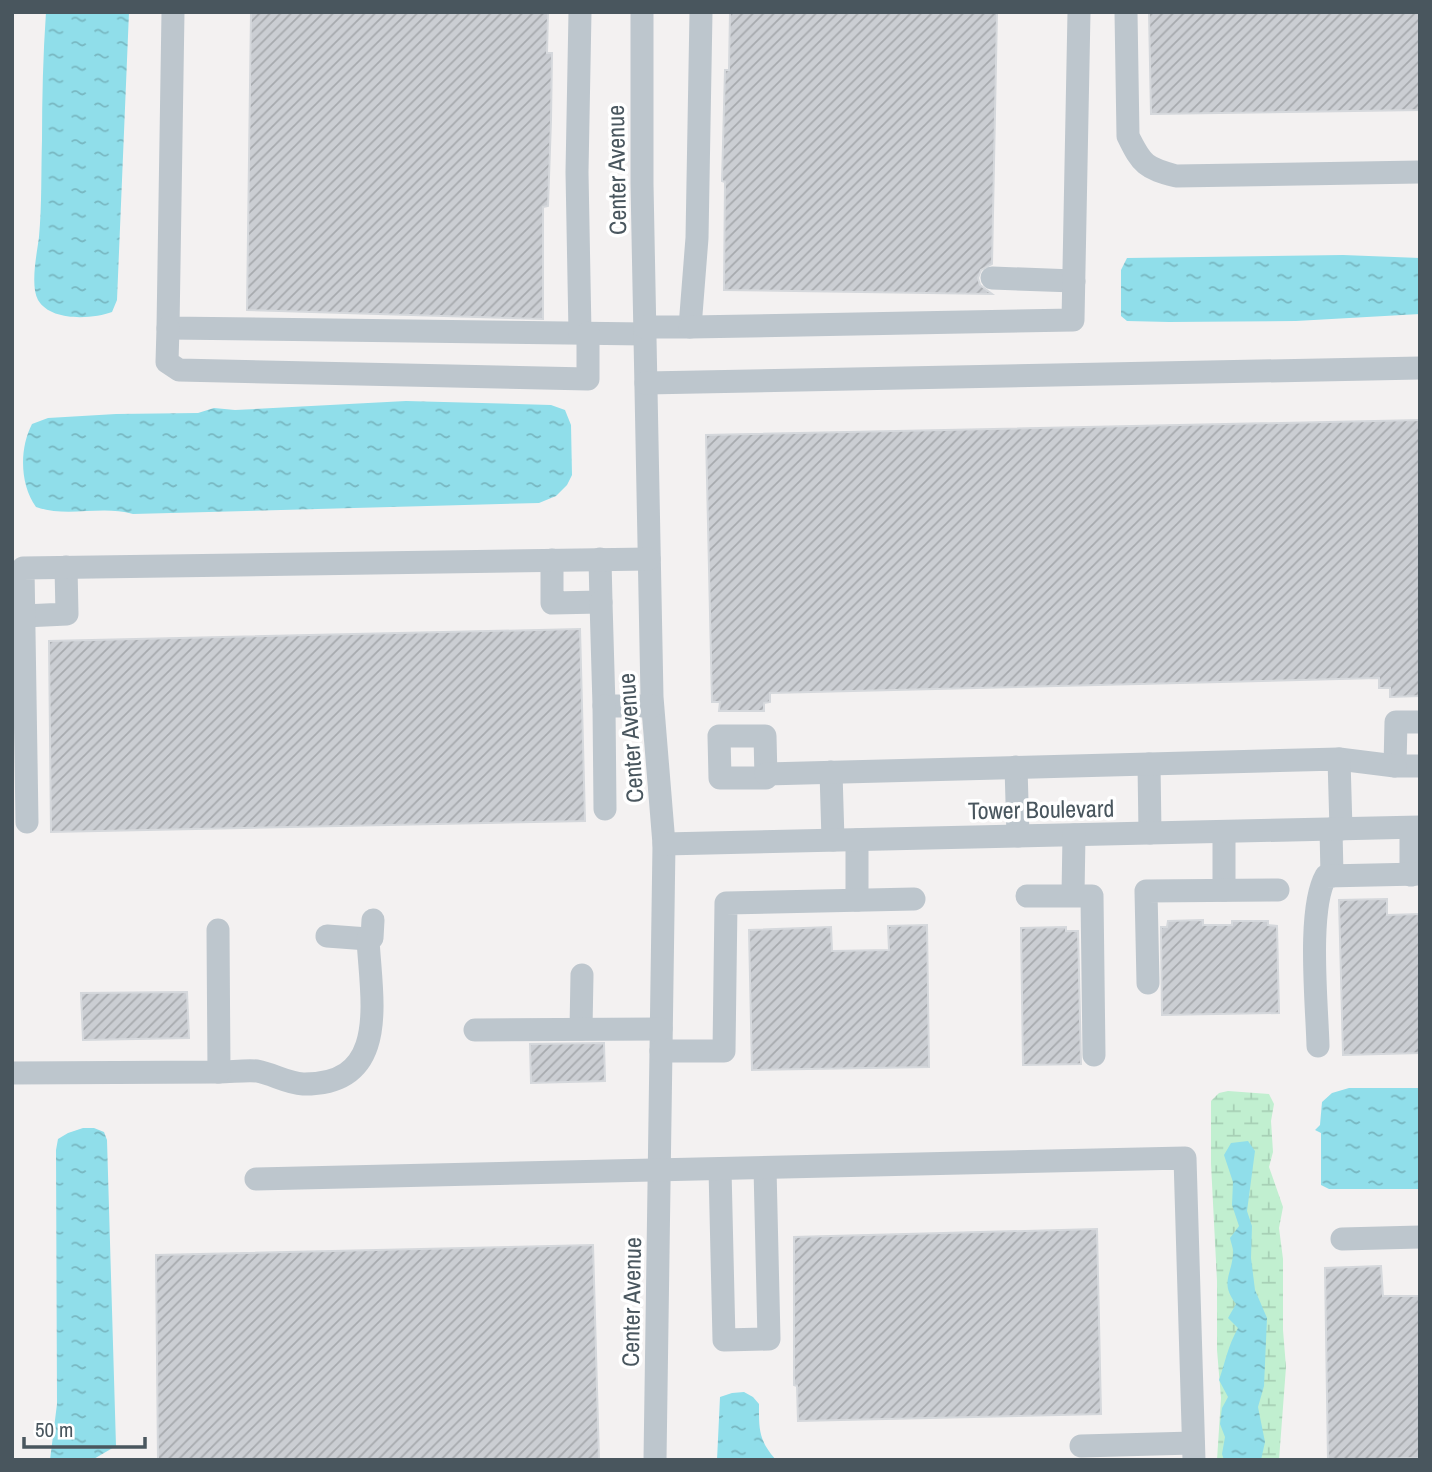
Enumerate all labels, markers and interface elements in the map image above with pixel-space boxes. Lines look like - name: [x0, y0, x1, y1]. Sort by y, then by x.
- street label: Center Avenue: [599, 105, 633, 235]
- street label: Center Avenue: [610, 672, 650, 804]
- street label: Tower Boulevard: [967, 792, 1115, 826]
- street label: Center Avenue: [614, 1237, 648, 1367]
- scale bar: [24, 1406, 145, 1450]
- text: 50 m: [35, 1415, 73, 1444]

